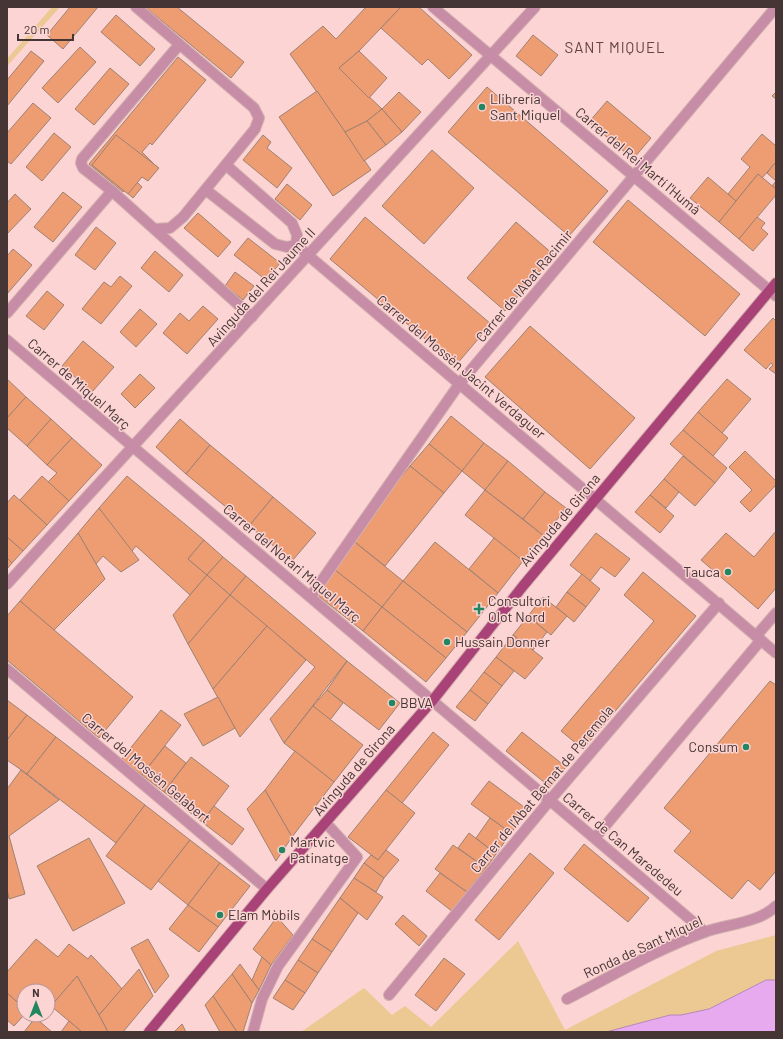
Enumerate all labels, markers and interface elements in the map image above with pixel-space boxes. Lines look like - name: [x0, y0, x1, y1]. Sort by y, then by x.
- scale bar: [18, 16, 73, 42]
- text: 20 m: [24, 22, 50, 36]
- district label: SANT MIQUEL: [564, 38, 666, 56]
- place label: Llibreria Sant Miquel: [490, 90, 560, 123]
- marker: Llibreria Sant Miquel: [477, 102, 487, 112]
- street label: Carrer del Rei Martí l'Humà: [572, 103, 704, 218]
- street label: Avinguda del Rei Jaume II: [203, 224, 318, 349]
- street label: Carrer de l'Abat Racimir: [472, 226, 575, 345]
- street label: Carrer del Mossèn Jacint Verdaguer: [374, 291, 549, 442]
- street label: Carrer de Miquel Març: [24, 334, 134, 433]
- street label: Avinguda de Girona: [516, 470, 603, 570]
- street label: Carrer del Notari Miquel Març: [220, 500, 365, 625]
- place label: Tauca: [683, 563, 720, 580]
- marker: Tauca: [723, 567, 733, 577]
- place label: Consultori Olot Nord: [488, 592, 550, 625]
- marker: Consultori Olot Nord: [473, 603, 485, 615]
- place label: Hussain Donner: [455, 633, 550, 650]
- marker: Hussain Donner: [442, 637, 452, 647]
- place label: BBVA: [400, 694, 433, 711]
- marker: BBVA: [387, 698, 397, 708]
- street label: Carrer de l'Abat Bernat de Peremola: [466, 701, 617, 876]
- street label: Carrer del Mossèn Gelabert: [79, 709, 214, 826]
- street label: Avinguda de Girona: [309, 720, 398, 819]
- place label: Consum: [689, 738, 738, 755]
- marker: Consum: [741, 742, 751, 752]
- street label: Carrer de Can Marededeu: [560, 788, 687, 899]
- place label: Martvic Patinatge: [290, 833, 349, 866]
- marker: Martvic Patinatge: [277, 845, 287, 855]
- place label: Elam Mòbils: [228, 906, 300, 923]
- marker: Elam Mòbils: [215, 910, 225, 920]
- street label: Ronda de Sant Miquel: [581, 912, 705, 982]
- north arrow: [16, 983, 56, 1023]
- text: N: [32, 986, 40, 999]

